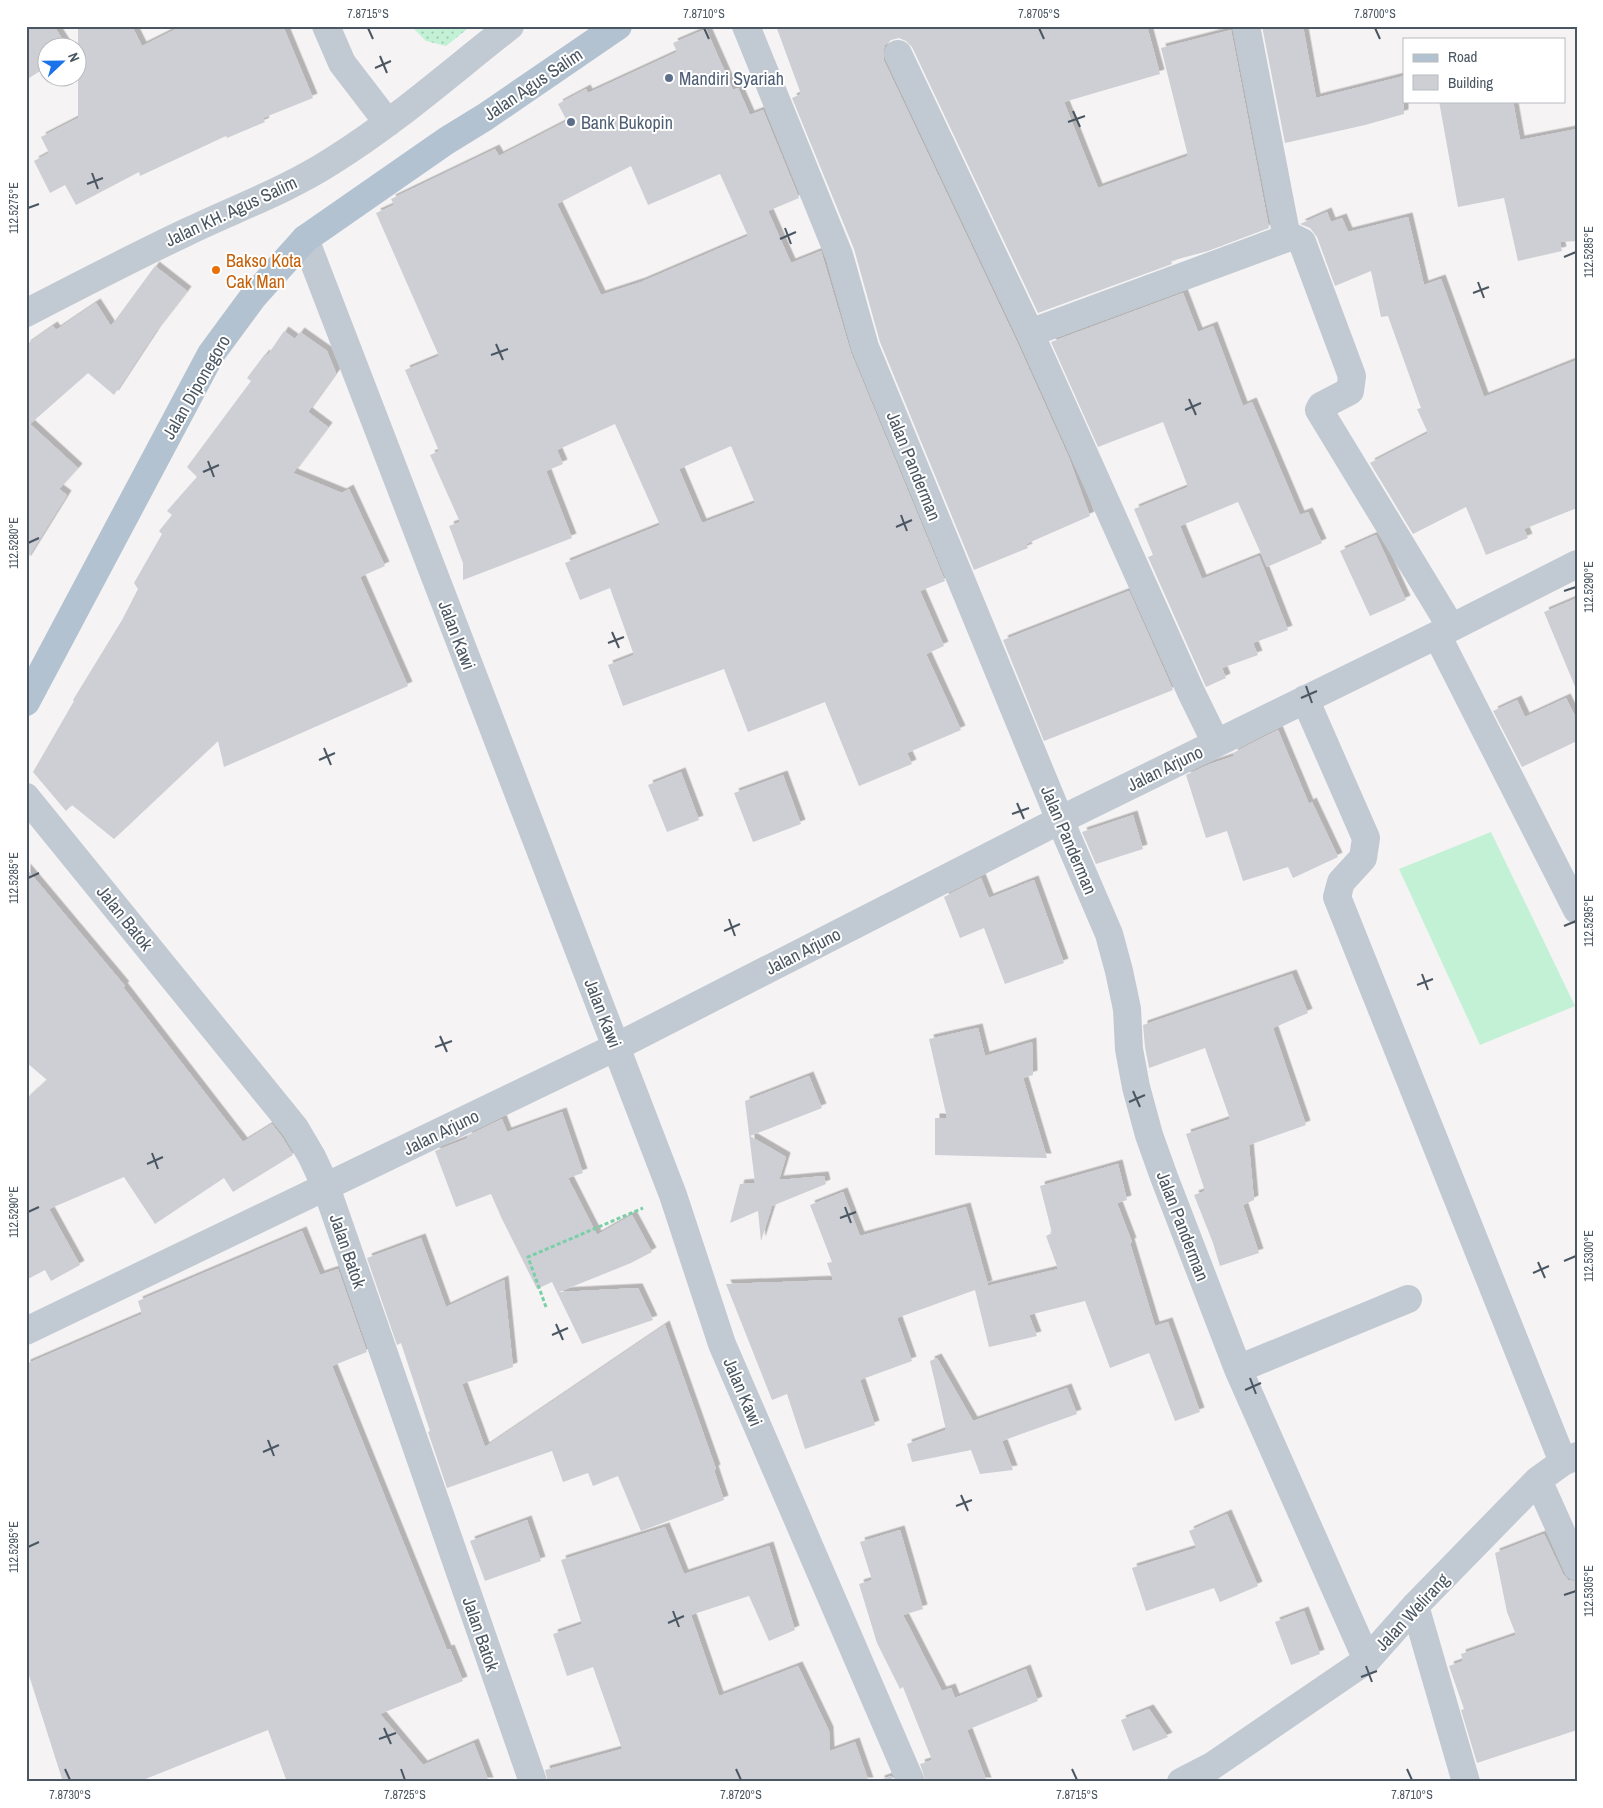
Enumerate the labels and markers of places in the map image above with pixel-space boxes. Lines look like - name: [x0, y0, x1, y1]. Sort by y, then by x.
- place label: Mandiri Syariah: [679, 66, 784, 91]
- marker: Mandiri Syariah: [663, 72, 675, 84]
- place label: Bank Bukopin: [581, 110, 673, 135]
- marker: Bank Bukopin: [565, 116, 577, 128]
- place label: Bakso Kota Cak Man: [226, 248, 302, 294]
- marker: Bakso Kota Cak Man: [210, 264, 222, 276]

